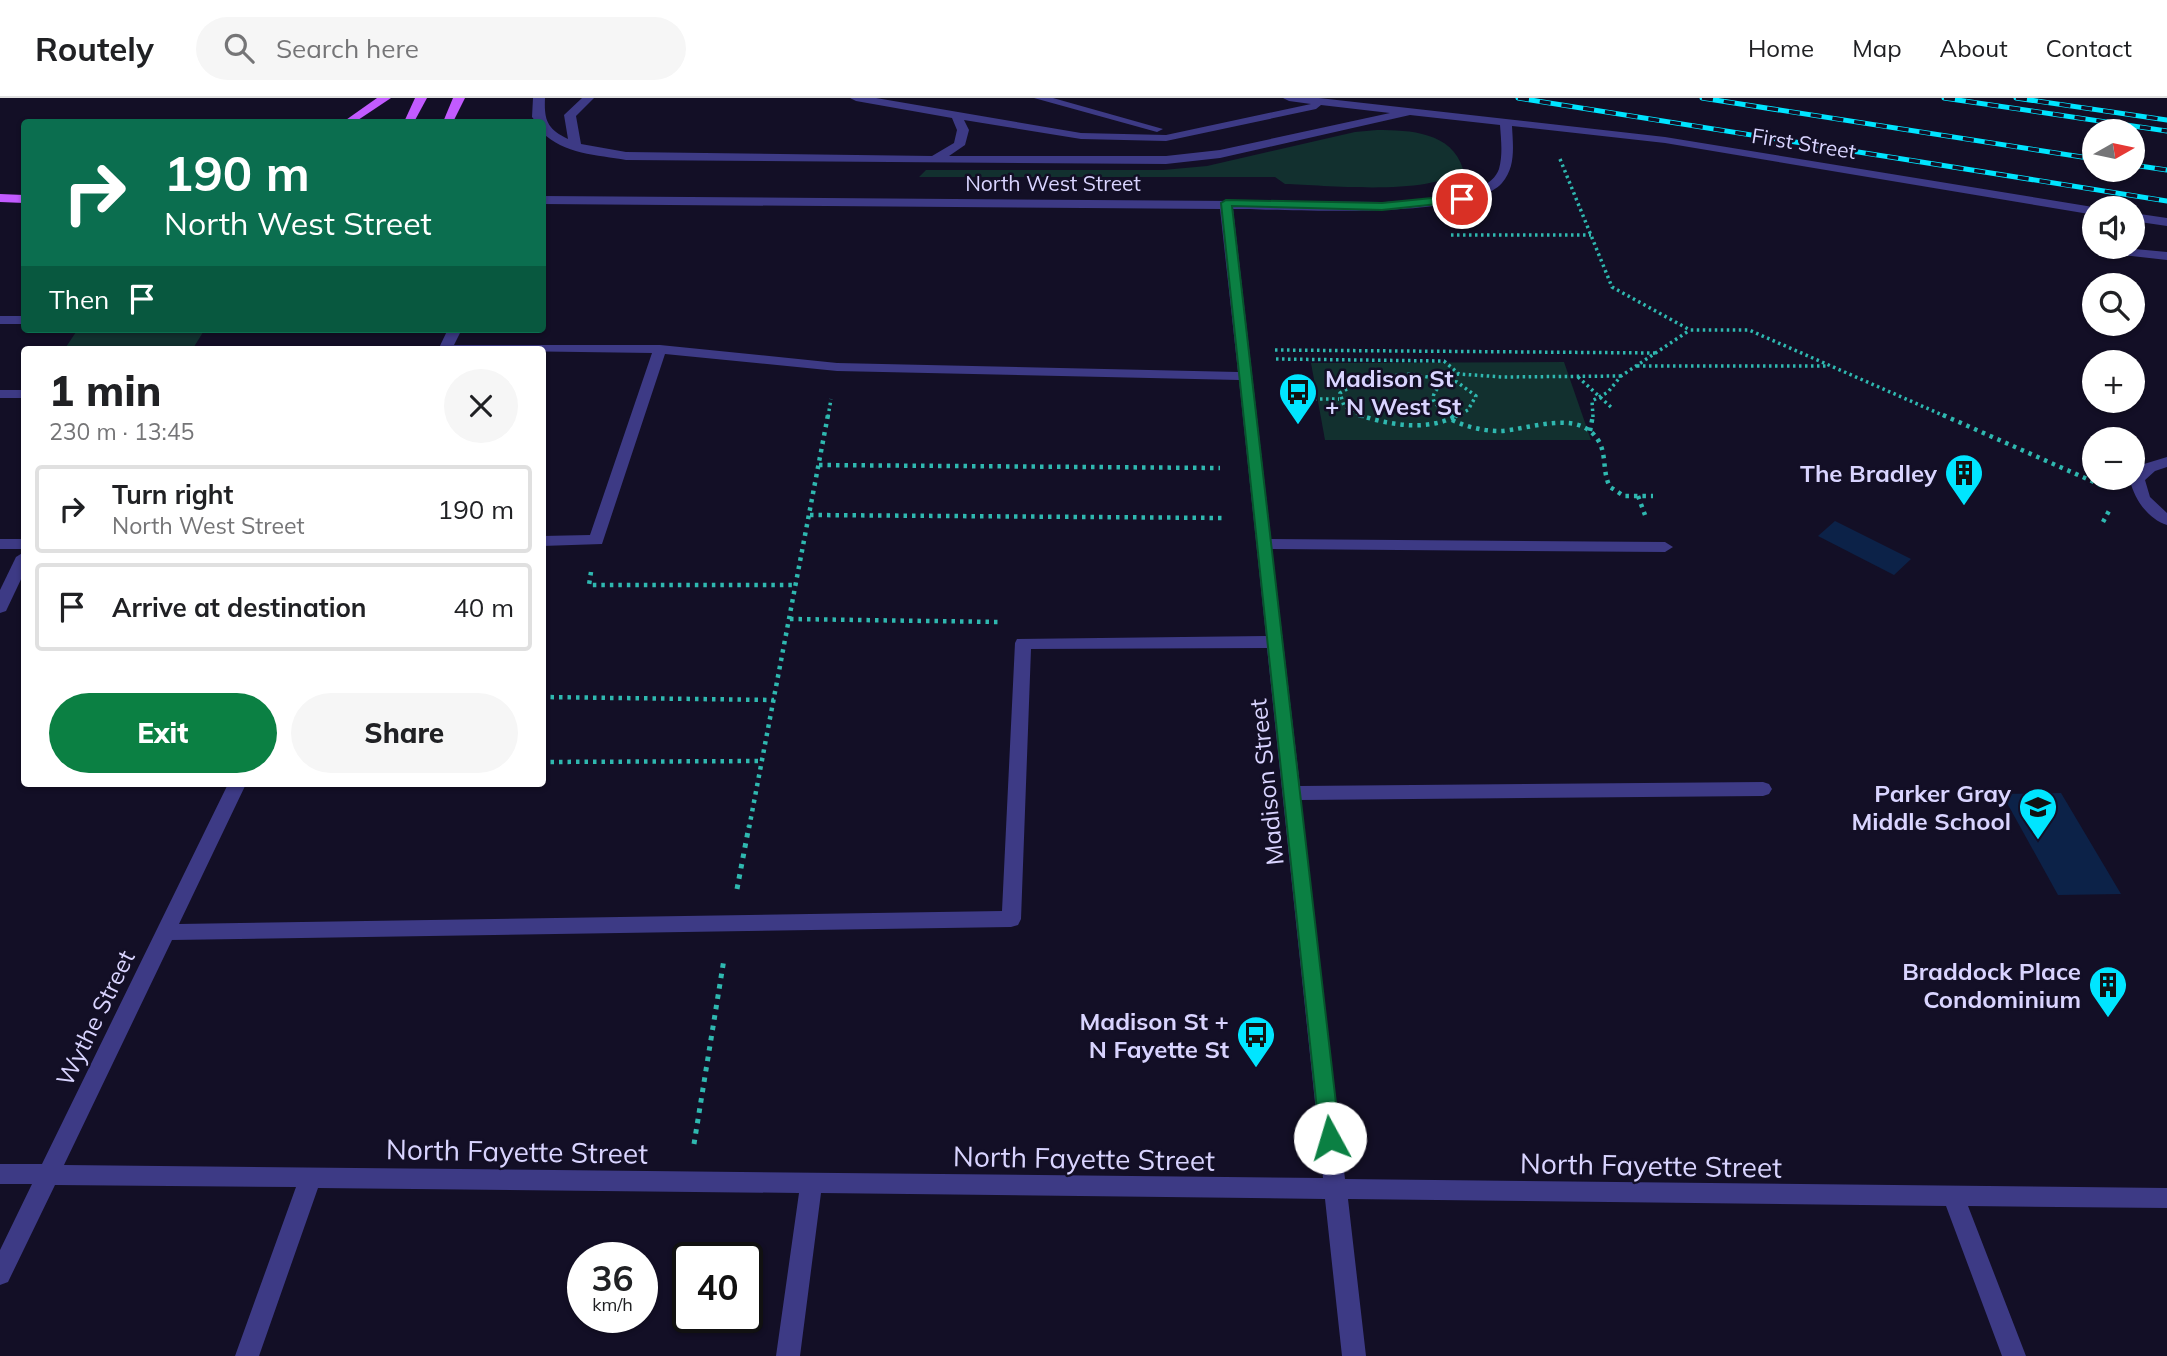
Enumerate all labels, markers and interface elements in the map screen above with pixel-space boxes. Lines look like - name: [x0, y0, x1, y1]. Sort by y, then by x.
- search box: [196, 17, 686, 80]
- text: Routely: [35, 28, 154, 69]
- icon: search: [220, 29, 258, 67]
- text: Search here: [276, 32, 419, 65]
- text: Home: [1748, 33, 1814, 63]
- text: Map: [1852, 33, 1902, 63]
- text: About: [1940, 33, 2008, 63]
- text: Contact: [2046, 33, 2132, 63]
- north arrow: [2082, 119, 2146, 182]
- map controls: [2082, 119, 2145, 490]
- street label: First Street: [1750, 122, 1858, 164]
- text: 190 m: [164, 142, 310, 203]
- icon: right: [49, 147, 140, 238]
- pin: [1432, 169, 1492, 229]
- street label: North West Street: [965, 170, 1141, 196]
- icon: arrive: [1443, 180, 1481, 218]
- button: sound: [2082, 196, 2145, 259]
- text: North West Street: [164, 203, 432, 243]
- button: search: [2082, 273, 2145, 336]
- icon: arrive: [123, 280, 161, 318]
- text: Then: [49, 283, 109, 316]
- button: +: [2082, 350, 2145, 413]
- place label: Madison St + N West St: [1325, 363, 1461, 421]
- text: 1 min: [49, 364, 162, 417]
- button: close: [444, 369, 518, 443]
- bus stop icon: Madison St + N West St: [1277, 371, 1319, 426]
- text: 230 m · 13:45: [49, 417, 194, 446]
- button: −: [2082, 427, 2145, 490]
- building icon: The Bradley: [1943, 452, 1985, 507]
- place label: The Bradley: [1800, 458, 1938, 488]
- text: Turn right: [112, 478, 233, 511]
- icon: right: [53, 490, 91, 528]
- text: 190 m: [438, 493, 514, 526]
- text: North West Street: [112, 511, 305, 540]
- icon: arrive: [53, 588, 91, 626]
- text: Arrive at destination: [112, 591, 367, 624]
- text: 40 m: [453, 591, 514, 624]
- button: Exit: [49, 693, 277, 773]
- button: Share: [291, 693, 518, 773]
- street label: Madison Street: [1242, 697, 1290, 867]
- place label: Parker Gray Middle School: [1851, 778, 2012, 836]
- school or university icon: Parker Gray Middle School: [2017, 786, 2059, 841]
- street label: Wythe Street: [49, 945, 141, 1091]
- place label: Braddock Place Condominium: [1902, 956, 2081, 1014]
- building icon: Braddock Place Condominium: [2087, 964, 2129, 1019]
- place label: Madison St + N Fayette St: [1079, 1006, 1229, 1064]
- bus stop icon: Madison St + N Fayette St: [1235, 1014, 1277, 1069]
- position arrow: [1293, 1101, 1367, 1175]
- street label: North Fayette Street: [386, 1131, 649, 1171]
- street label: North Fayette Street: [953, 1138, 1216, 1178]
- street label: North Fayette Street: [1520, 1145, 1783, 1185]
- speed limit sign: 40: [672, 1242, 763, 1333]
- text: 36: [591, 1256, 634, 1300]
- text: km/h: [592, 1293, 633, 1316]

